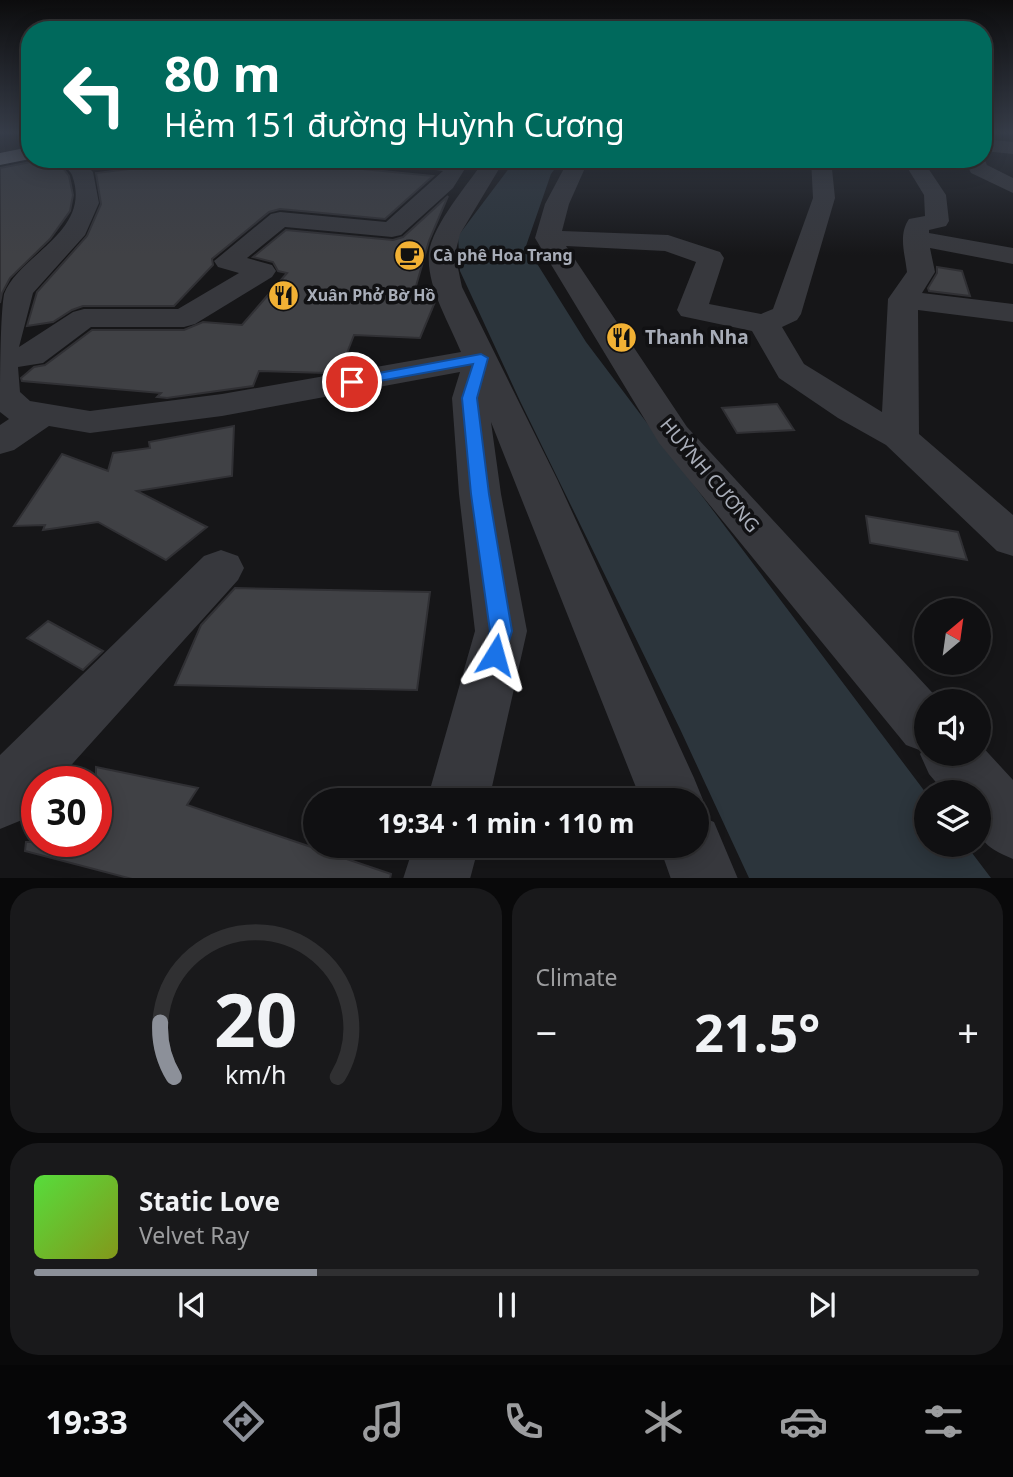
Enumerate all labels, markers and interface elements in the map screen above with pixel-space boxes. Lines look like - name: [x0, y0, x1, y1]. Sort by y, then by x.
- text: 80 m: [164, 40, 281, 106]
- icon: left: [49, 49, 140, 140]
- text: Hẻm 151 đường Huỳnh Cương: [164, 103, 625, 146]
- cafe icon: Cà phê Hoa Trang: [393, 238, 427, 272]
- place label: Cà phê Hoa Trang: [433, 244, 573, 266]
- restaurant icon: Xuân Phở Bờ Hồ: [267, 278, 301, 312]
- place label: Xuân Phở Bờ Hồ: [307, 284, 436, 306]
- restaurant icon: Thanh Nha: [605, 320, 639, 354]
- place label: Thanh Nha: [645, 324, 749, 350]
- pin: [322, 352, 382, 412]
- icon: arrive: [333, 363, 371, 401]
- street label: HUỲNH CƯƠNG: [654, 412, 766, 538]
- north arrow: [914, 598, 990, 676]
- map controls: [914, 598, 991, 857]
- position arrow: [458, 618, 532, 692]
- button: sound: [914, 689, 991, 766]
- speed limit sign: 30: [21, 766, 112, 857]
- button: layers: [914, 780, 991, 857]
- text: 19:34 · 1 min · 110 m: [378, 805, 634, 841]
- text: Climate: [536, 961, 618, 993]
- text: 20: [214, 969, 297, 1068]
- text: 21.5°: [694, 996, 820, 1067]
- text: −: [536, 1006, 557, 1058]
- text: +: [957, 1006, 979, 1058]
- text: km/h: [225, 1056, 287, 1090]
- text: Static Love: [139, 1183, 280, 1219]
- text: Velvet Ray: [139, 1219, 249, 1251]
- icon: previous: [173, 1286, 211, 1324]
- icon: pause: [488, 1286, 526, 1324]
- icon: next: [803, 1286, 841, 1324]
- icon: directions: [219, 1397, 268, 1446]
- icon: music: [359, 1397, 408, 1446]
- icon: phone: [499, 1397, 548, 1446]
- icon: climate: [639, 1397, 688, 1446]
- icon: car: [779, 1397, 828, 1446]
- icon: filters: [919, 1397, 968, 1446]
- text: 19:33: [45, 1400, 128, 1443]

